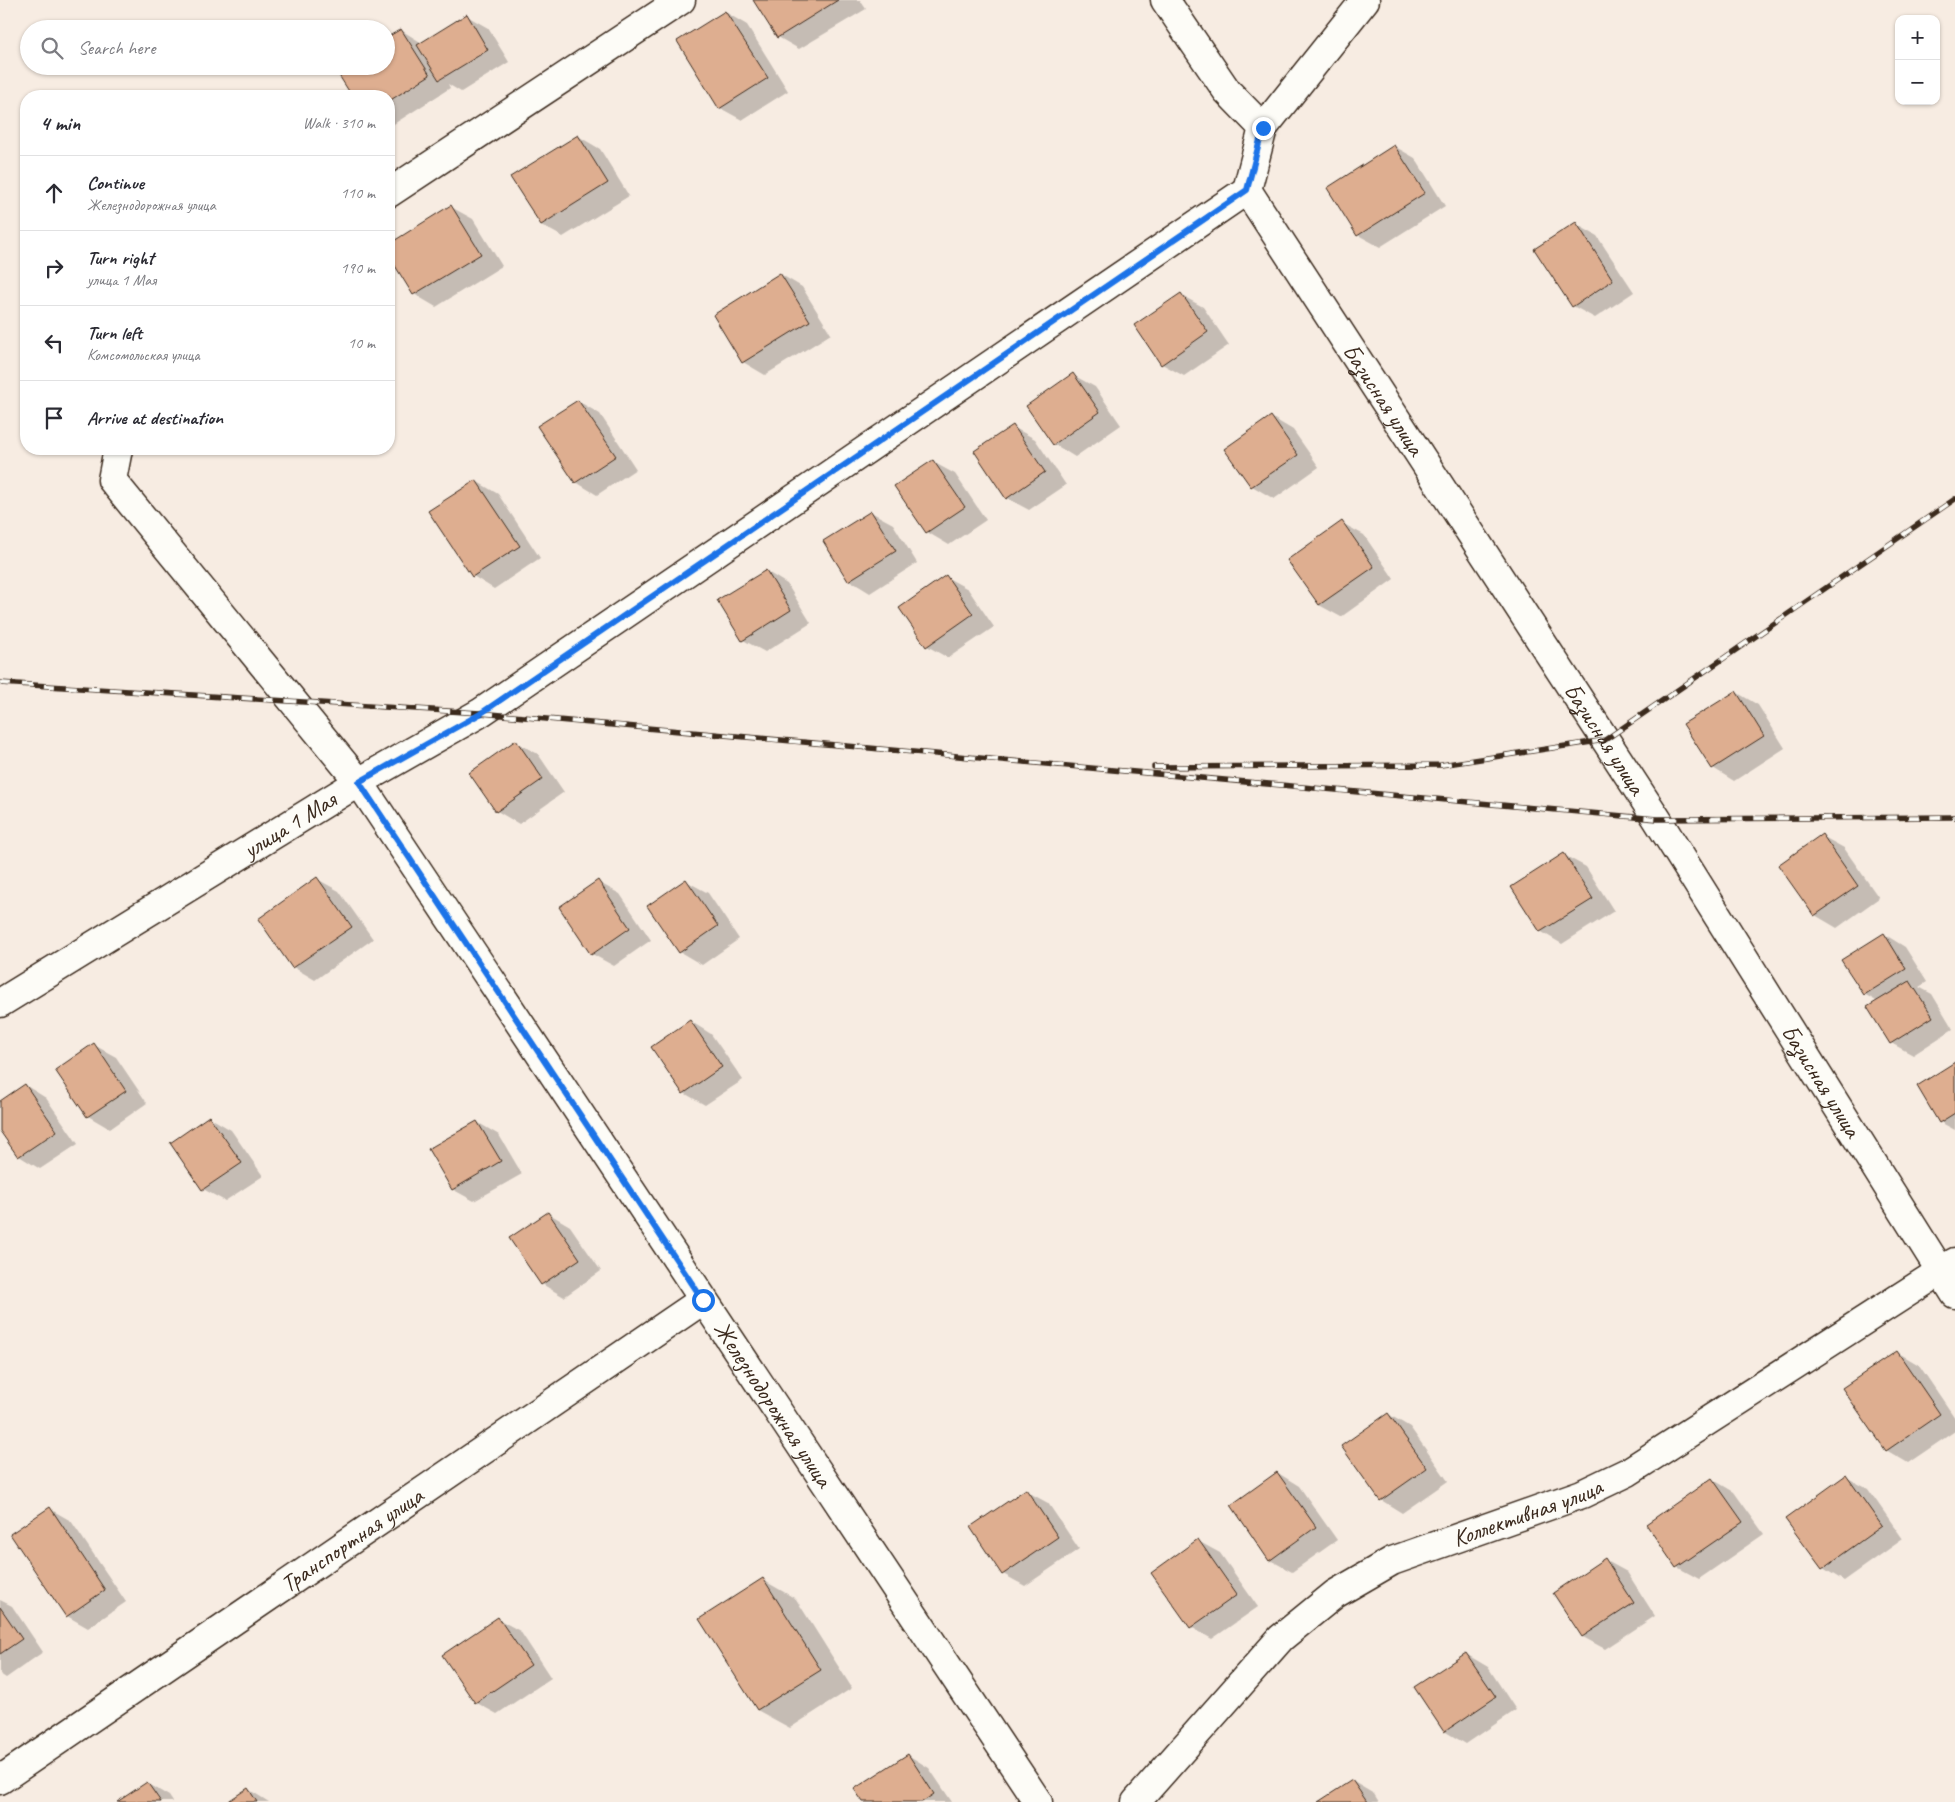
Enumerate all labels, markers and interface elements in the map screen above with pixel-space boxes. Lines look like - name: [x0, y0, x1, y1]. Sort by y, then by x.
- map controls: [1895, 15, 1940, 105]
- button: +: [1895, 15, 1940, 60]
- search box: [20, 20, 395, 75]
- icon: search: [38, 34, 66, 62]
- text: Search here: [78, 36, 155, 60]
- button: −: [1895, 60, 1940, 105]
- text: 4 min: [40, 110, 80, 136]
- text: Walk · 310 m: [303, 113, 375, 133]
- route end: [1252, 117, 1275, 140]
- text: Continue: [87, 171, 144, 195]
- icon: ahead: [40, 179, 68, 207]
- text: 110 m: [341, 183, 375, 203]
- text: Железнодорожная улица: [87, 195, 216, 215]
- text: Turn right: [87, 246, 154, 270]
- icon: right: [40, 254, 68, 282]
- text: 190 m: [341, 258, 375, 278]
- text: улица 1 Мая: [87, 270, 156, 290]
- text: Turn left: [87, 321, 142, 345]
- icon: left: [40, 329, 68, 357]
- text: 10 m: [348, 333, 375, 353]
- street label: Базисная улица: [1336, 338, 1432, 462]
- text: Комсомольская улица: [87, 345, 200, 365]
- icon: arrive: [40, 404, 68, 432]
- text: Arrive at destination: [87, 406, 223, 430]
- street label: Базисная улица: [1557, 677, 1653, 802]
- street label: улица 1 Мая: [236, 784, 343, 866]
- street label: Базисная улица: [1775, 1019, 1869, 1144]
- route start: [692, 1289, 715, 1312]
- street label: Железнодорожная улица: [707, 1315, 840, 1494]
- street label: Коллективная улица: [1448, 1471, 1608, 1553]
- street label: Транспортная улица: [275, 1480, 430, 1599]

